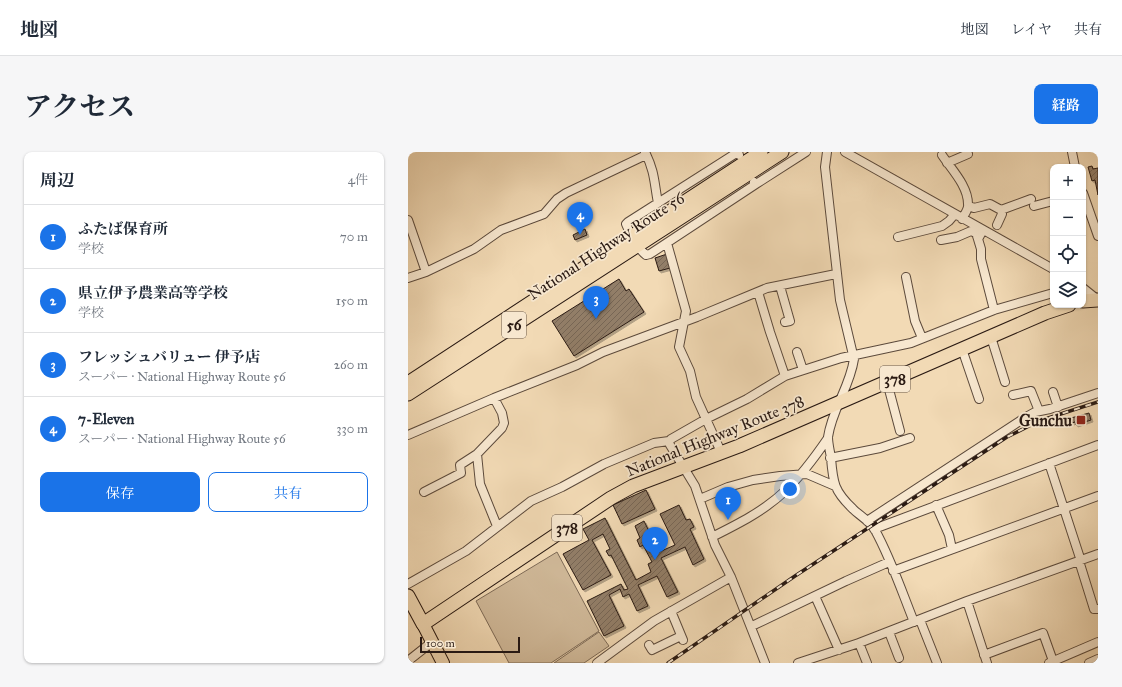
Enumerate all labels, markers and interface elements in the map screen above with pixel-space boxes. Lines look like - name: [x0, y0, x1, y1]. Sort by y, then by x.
- text: 地図: [20, 18, 58, 41]
- text: 地図: [961, 21, 989, 38]
- text: レイヤ: [1011, 21, 1052, 38]
- text: 共有: [1074, 21, 1102, 38]
- button: 経路: [1034, 84, 1098, 124]
- text: アクセス: [24, 89, 135, 124]
- map controls: [1050, 164, 1086, 308]
- button: +: [1050, 164, 1086, 200]
- text: 周辺: [40, 170, 74, 191]
- text: 4件: [348, 172, 368, 188]
- street label: National Highway Route 56: [524, 188, 689, 305]
- button: −: [1050, 200, 1086, 236]
- pin: 4: [567, 202, 593, 235]
- text: ふたば保育所: [78, 220, 168, 238]
- text: 1: [50, 229, 56, 245]
- text: 70 m: [340, 229, 368, 245]
- button: locate: [1050, 236, 1086, 272]
- text: 学校: [78, 241, 104, 257]
- button: layers: [1050, 272, 1086, 308]
- text: 県立伊予農業高等学校: [78, 284, 228, 302]
- pin: 3: [583, 286, 609, 319]
- text: 2: [50, 293, 56, 309]
- text: 150 m: [336, 293, 368, 309]
- text: 学校: [78, 305, 104, 321]
- road number: 56: [502, 312, 526, 338]
- text: フレッシュバリュー 伊予店: [78, 348, 260, 366]
- text: 3: [50, 357, 56, 373]
- text: 260 m: [334, 357, 368, 373]
- road number: 378: [880, 366, 910, 392]
- text: スーパー · National Highway Route 56: [78, 369, 286, 385]
- street label: National Highway Route 378: [623, 391, 807, 481]
- text: 7-Eleven: [78, 410, 134, 428]
- place label: Gunchu: [1019, 411, 1072, 430]
- marker: Gunchu: [1075, 414, 1087, 426]
- text: 4: [49, 421, 57, 437]
- text: 330 m: [336, 421, 368, 437]
- text: スーパー · National Highway Route 56: [78, 431, 286, 447]
- button: 保存: [40, 472, 200, 512]
- button: 共有: [208, 472, 368, 512]
- your location: [780, 479, 800, 499]
- pin: 1: [715, 487, 741, 520]
- road number: 378: [552, 515, 582, 541]
- pin: 2: [642, 527, 668, 560]
- scale bar: [420, 635, 520, 654]
- text: 100 m: [426, 637, 455, 650]

